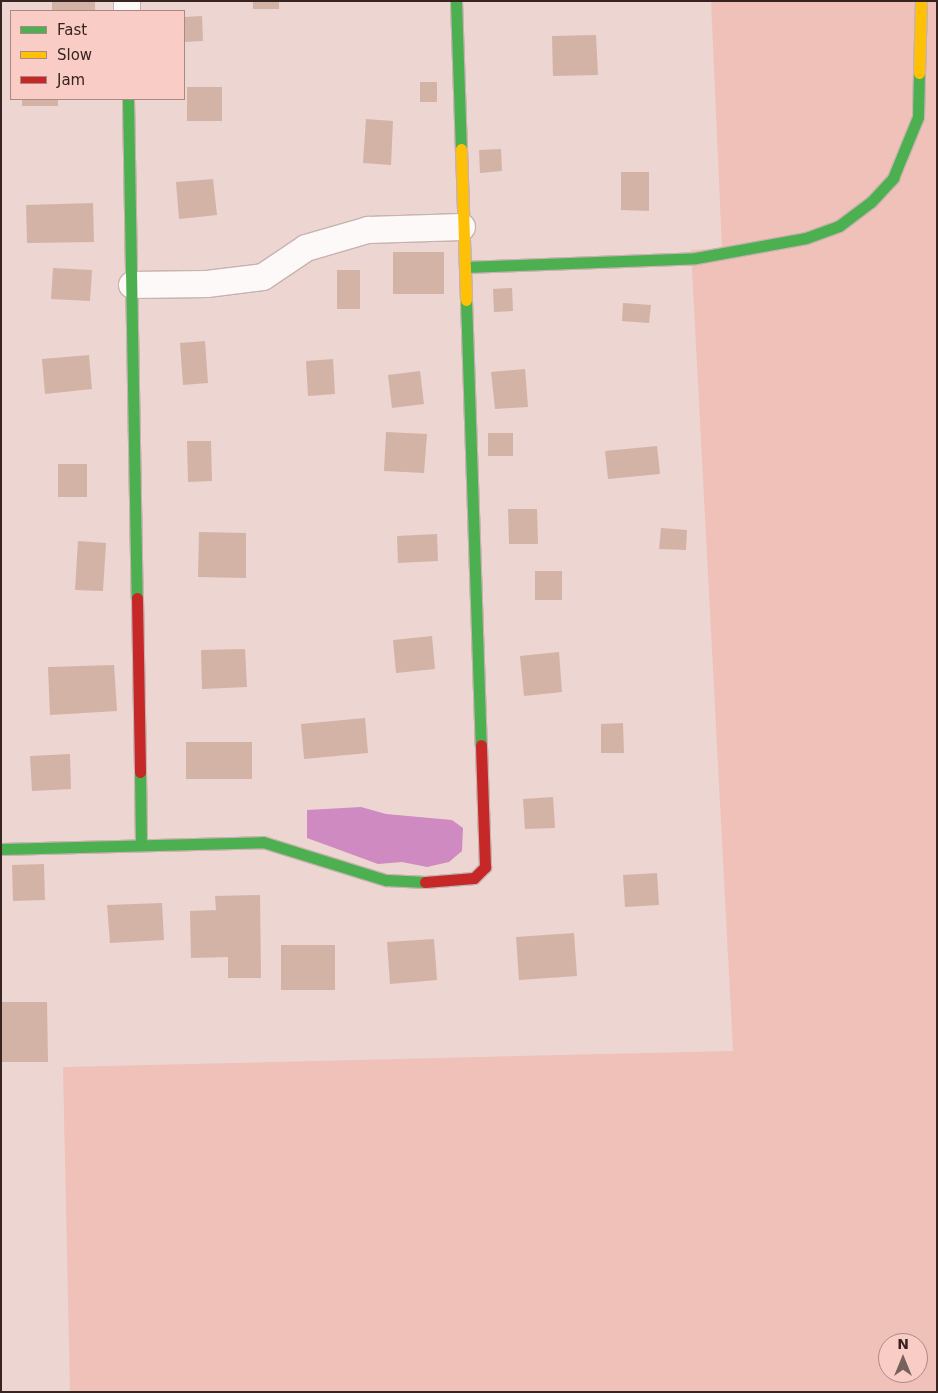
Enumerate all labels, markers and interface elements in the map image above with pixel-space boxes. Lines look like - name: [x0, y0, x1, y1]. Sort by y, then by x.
- legend: [10, 10, 185, 100]
- text: Fast: [57, 21, 87, 39]
- text: Slow: [57, 46, 92, 64]
- text: Jam: [57, 71, 85, 89]
- north arrow: [878, 1333, 928, 1383]
- text: N: [897, 1336, 909, 1352]

